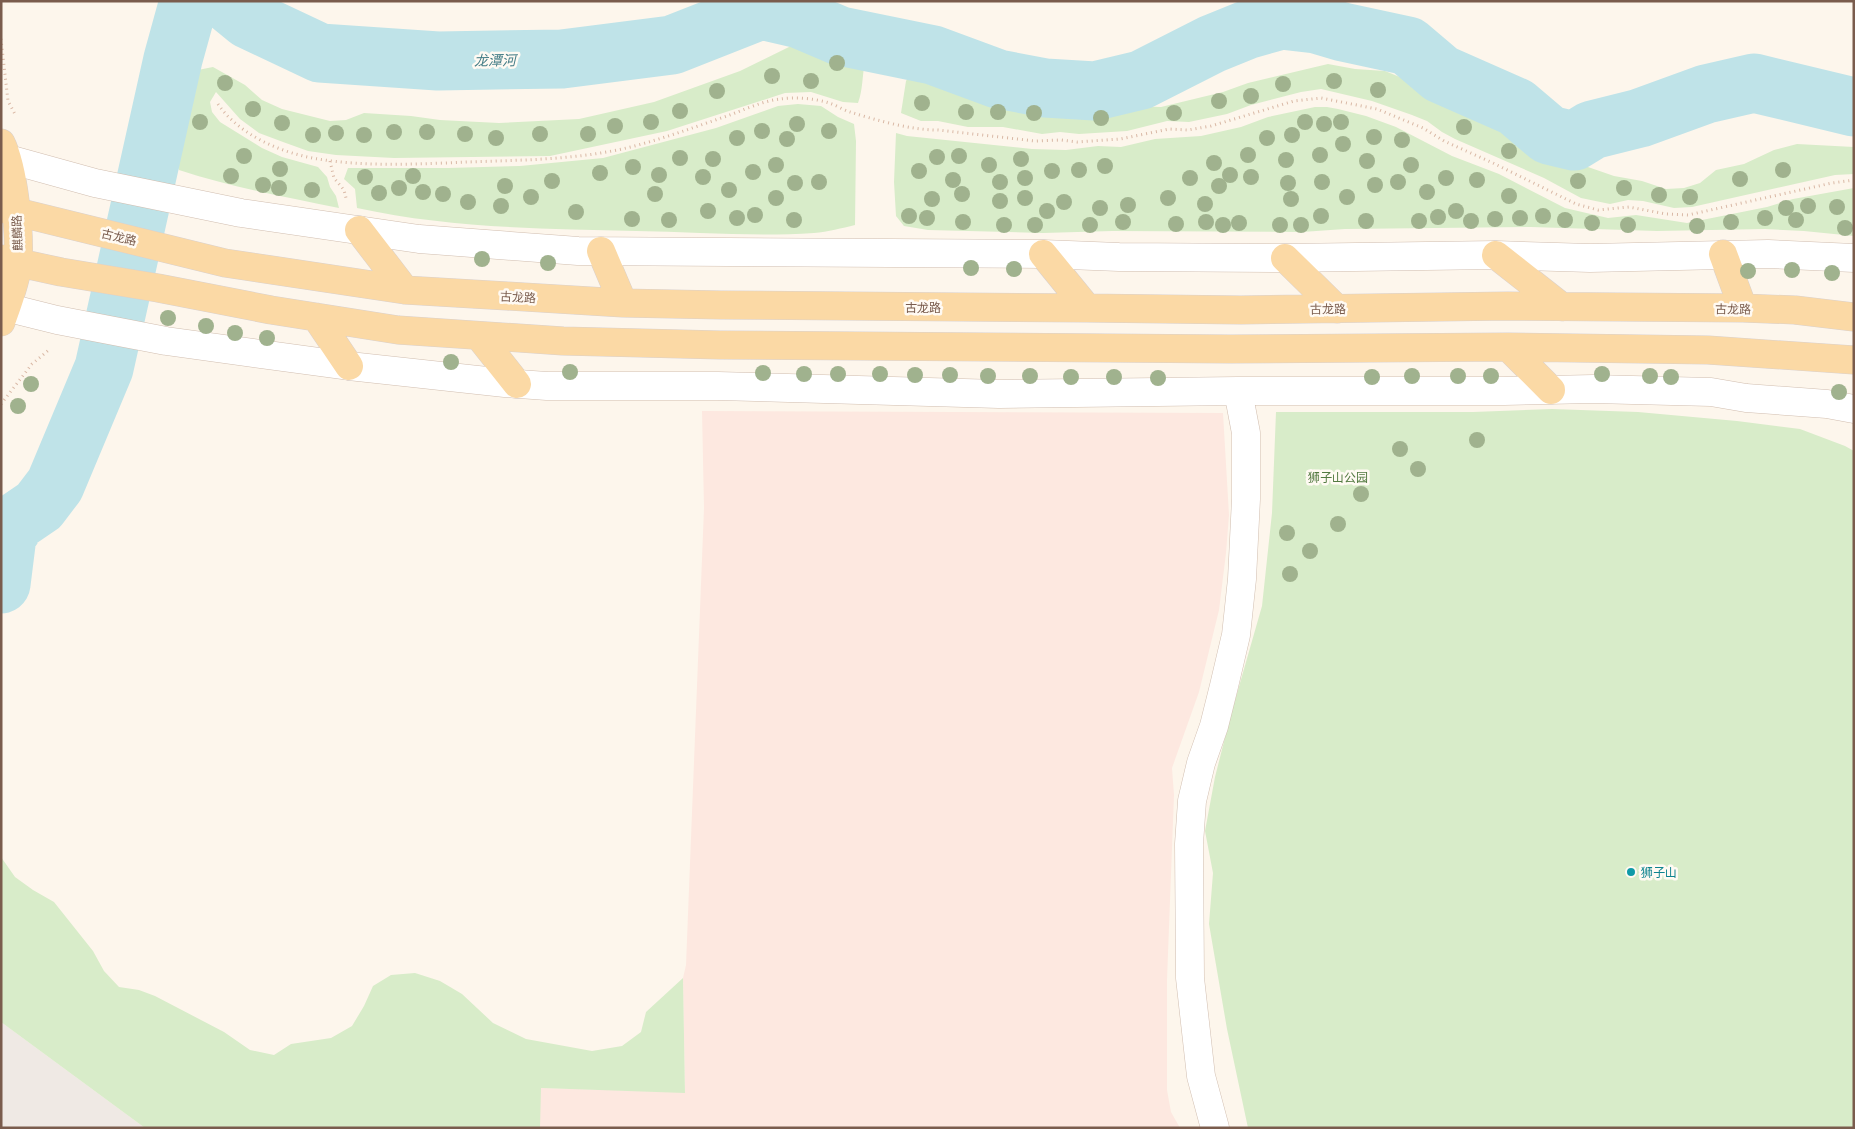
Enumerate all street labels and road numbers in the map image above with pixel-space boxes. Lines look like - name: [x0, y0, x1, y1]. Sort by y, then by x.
- street label: 麒麟路: [7, 215, 27, 251]
- street label: 古龙路: [99, 224, 139, 250]
- street label: 古龙路: [500, 287, 536, 307]
- street label: 古龙路: [905, 298, 941, 317]
- street label: 古龙路: [1310, 299, 1346, 319]
- street label: 古龙路: [1715, 299, 1751, 319]

